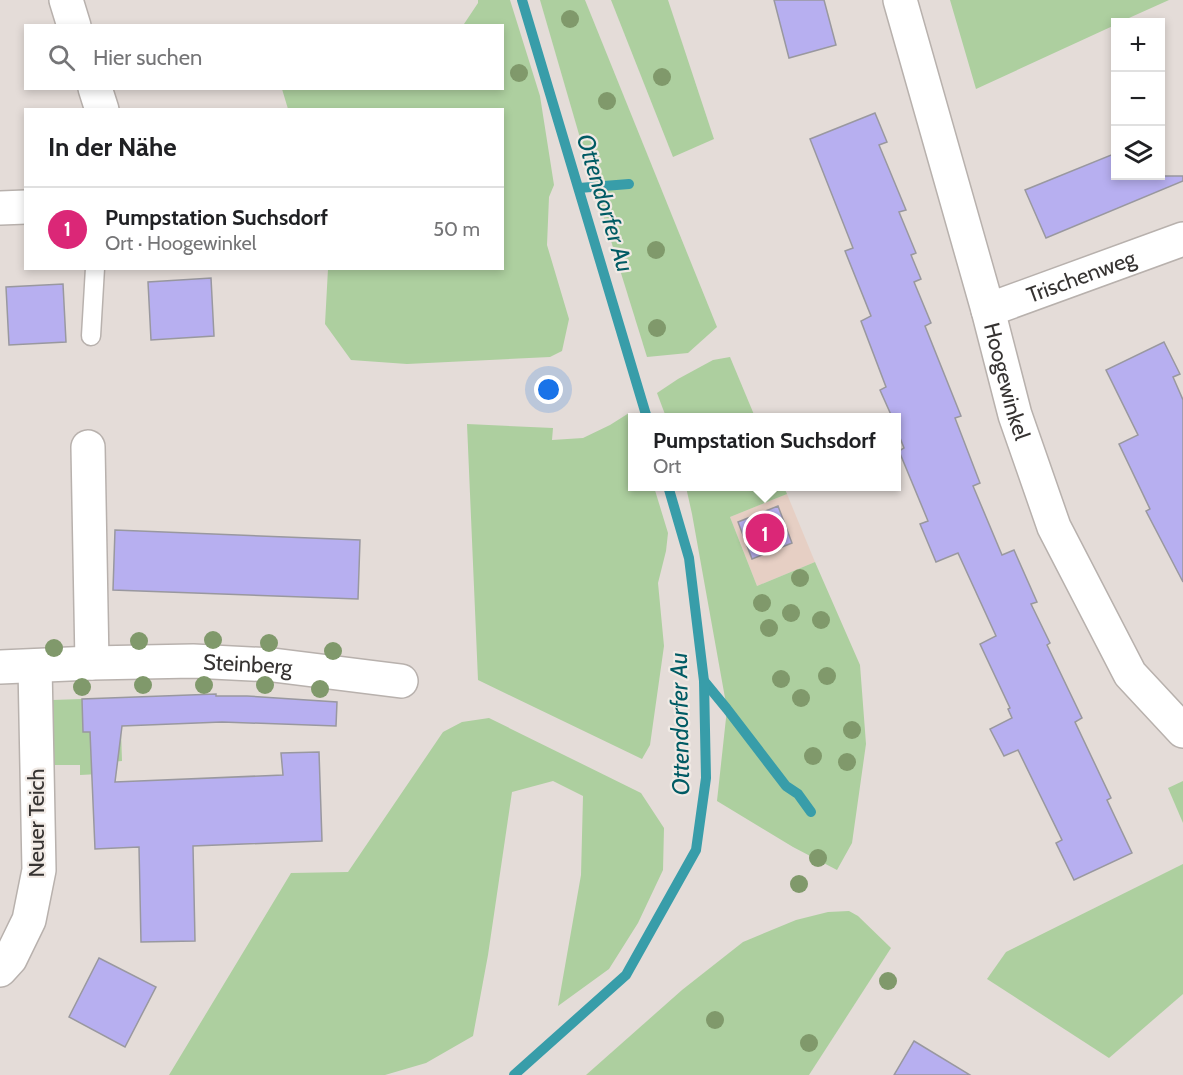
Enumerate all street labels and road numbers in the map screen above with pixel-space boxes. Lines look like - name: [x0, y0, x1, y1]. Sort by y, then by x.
- street label: Trischenweg: [1023, 244, 1140, 309]
- street label: Hoogewinkel: [978, 320, 1036, 445]
- street label: Steinberg: [202, 649, 295, 681]
- street label: Neuer Teich: [23, 769, 50, 877]

